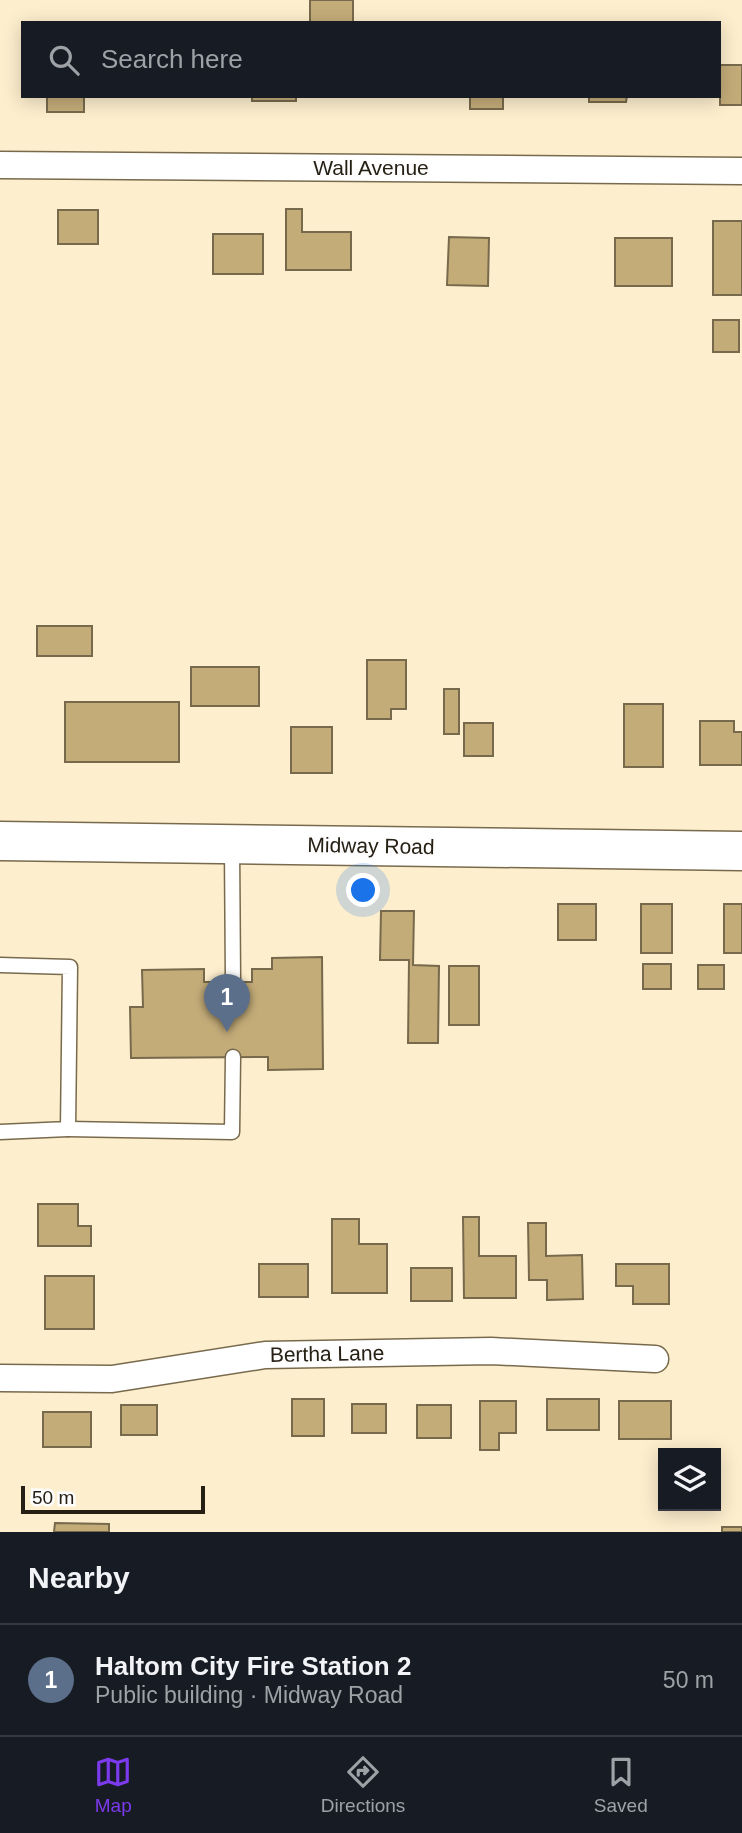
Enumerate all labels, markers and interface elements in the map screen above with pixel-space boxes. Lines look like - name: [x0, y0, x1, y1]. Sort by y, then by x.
- search box: [21, 21, 721, 98]
- icon: search: [45, 41, 83, 79]
- text: Search here: [101, 44, 243, 74]
- street label: Wall Avenue: [313, 156, 429, 179]
- street label: Midway Road: [307, 833, 435, 858]
- your location: [346, 873, 380, 907]
- pin: 1: [204, 974, 250, 1032]
- street label: Bertha Lane: [270, 1341, 384, 1366]
- map controls: [658, 1448, 721, 1511]
- button: layers: [658, 1448, 721, 1511]
- scale bar: [21, 1483, 205, 1515]
- text: 50 m: [32, 1487, 74, 1508]
- text: Nearby: [28, 1561, 130, 1594]
- text: Haltom City Fire Station 2: [95, 1651, 411, 1681]
- text: 1: [45, 1667, 57, 1693]
- text: 50 m: [663, 1667, 714, 1693]
- text: Public building · Midway Road: [95, 1682, 403, 1708]
- tab: Map: [94, 1753, 132, 1817]
- tab: Directions: [321, 1753, 405, 1817]
- tab: Saved: [594, 1753, 648, 1817]

